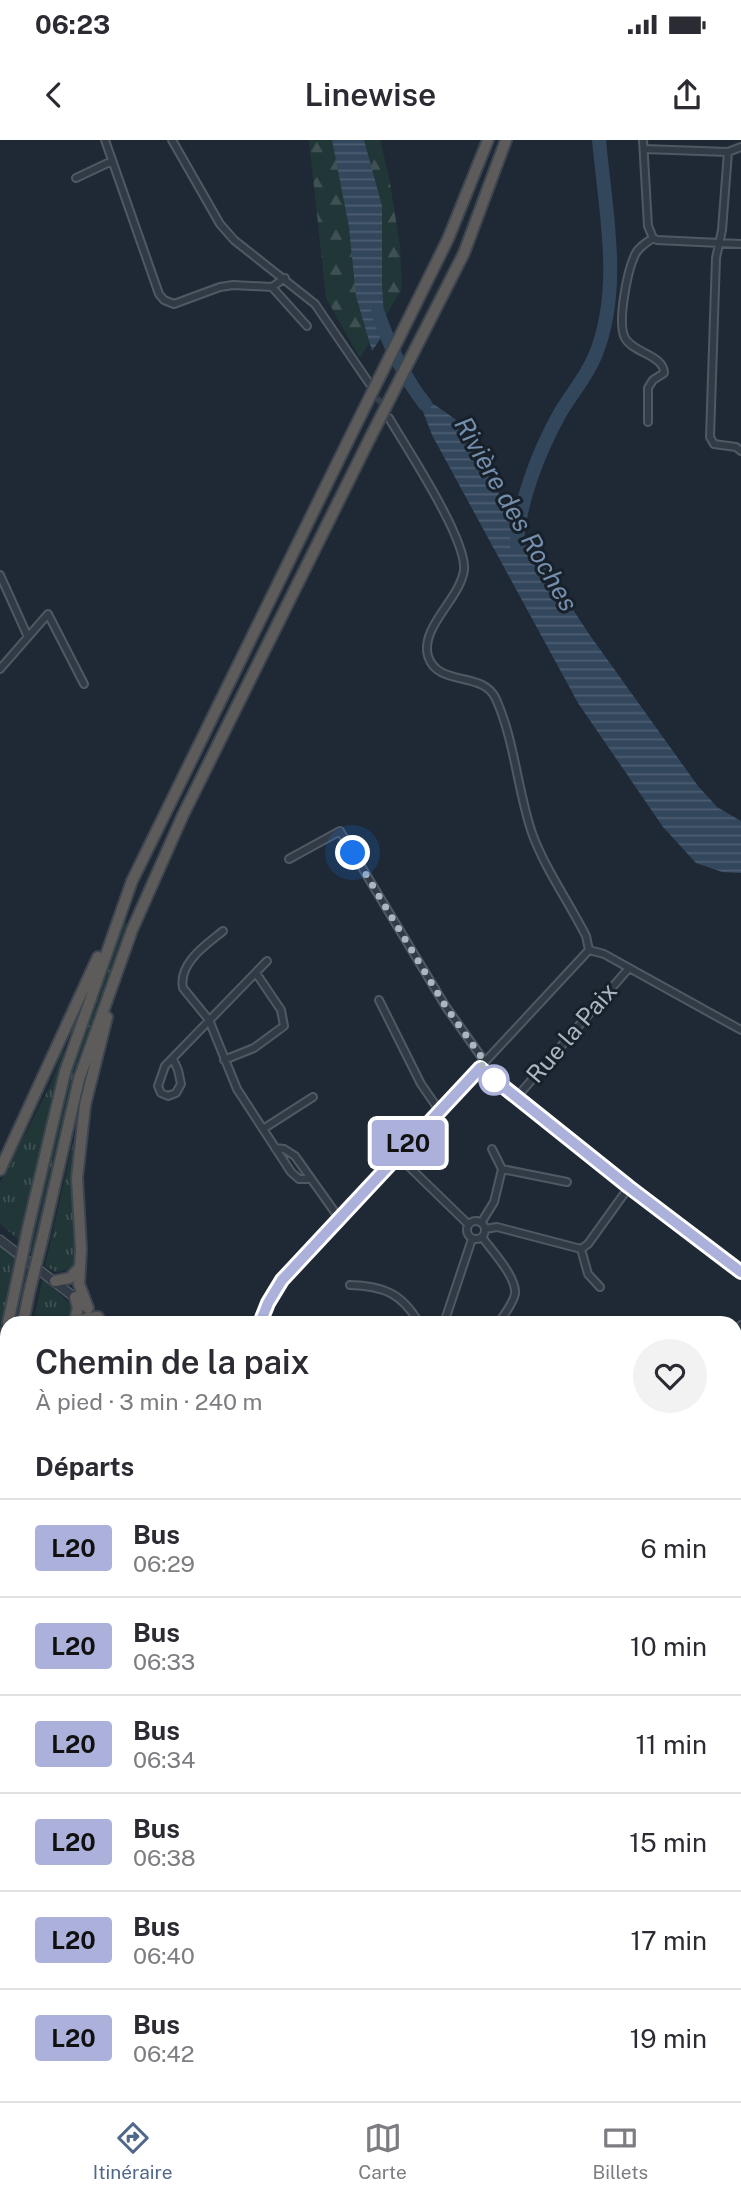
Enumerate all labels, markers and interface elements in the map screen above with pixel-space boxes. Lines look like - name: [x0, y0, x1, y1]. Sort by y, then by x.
- text: 06:23: [35, 9, 110, 40]
- icon: back: [35, 76, 73, 114]
- text: Linewise: [305, 76, 436, 113]
- icon: share: [668, 76, 706, 114]
- water label: Rivière des Roches: [448, 411, 585, 616]
- your location: [335, 835, 370, 870]
- street label: Rue la Paix: [520, 977, 622, 1088]
- unlabelled marker: [479, 1065, 509, 1095]
- line badge: L20: [368, 1120, 448, 1166]
- text: L20: [386, 1129, 430, 1157]
- button: heart: [633, 1339, 707, 1413]
- text: Chemin de la paix: [35, 1343, 309, 1381]
- text: À pied · 3 min · 240 m: [35, 1388, 262, 1415]
- text: Départs: [35, 1451, 134, 1482]
- text: Bus: [133, 1519, 180, 1550]
- text: 6 min: [640, 1533, 707, 1564]
- text: L20: [51, 1534, 96, 1562]
- text: 06:29: [133, 1550, 195, 1577]
- text: Bus: [133, 1617, 180, 1648]
- text: 10 min: [630, 1631, 707, 1662]
- text: L20: [51, 1632, 96, 1660]
- text: 06:33: [133, 1648, 195, 1675]
- text: Bus: [133, 1715, 180, 1746]
- text: 11 min: [635, 1729, 707, 1760]
- text: L20: [51, 1730, 96, 1758]
- text: 06:34: [133, 1746, 195, 1773]
- text: Bus: [133, 1813, 180, 1844]
- text: 15 min: [629, 1827, 707, 1858]
- text: L20: [51, 1828, 96, 1856]
- text: 06:38: [133, 1844, 196, 1871]
- text: Bus: [133, 1911, 180, 1942]
- text: 17 min: [630, 1925, 707, 1956]
- text: L20: [51, 1926, 96, 1954]
- text: 06:40: [133, 1942, 195, 1969]
- text: Bus: [133, 2009, 180, 2040]
- text: 19 min: [630, 2023, 707, 2054]
- text: L20: [51, 2024, 96, 2052]
- text: 06:42: [133, 2040, 194, 2067]
- tab: Itinéraire: [93, 2119, 173, 2183]
- tab: Carte: [358, 2119, 407, 2183]
- tab: Billets: [593, 2119, 648, 2183]

